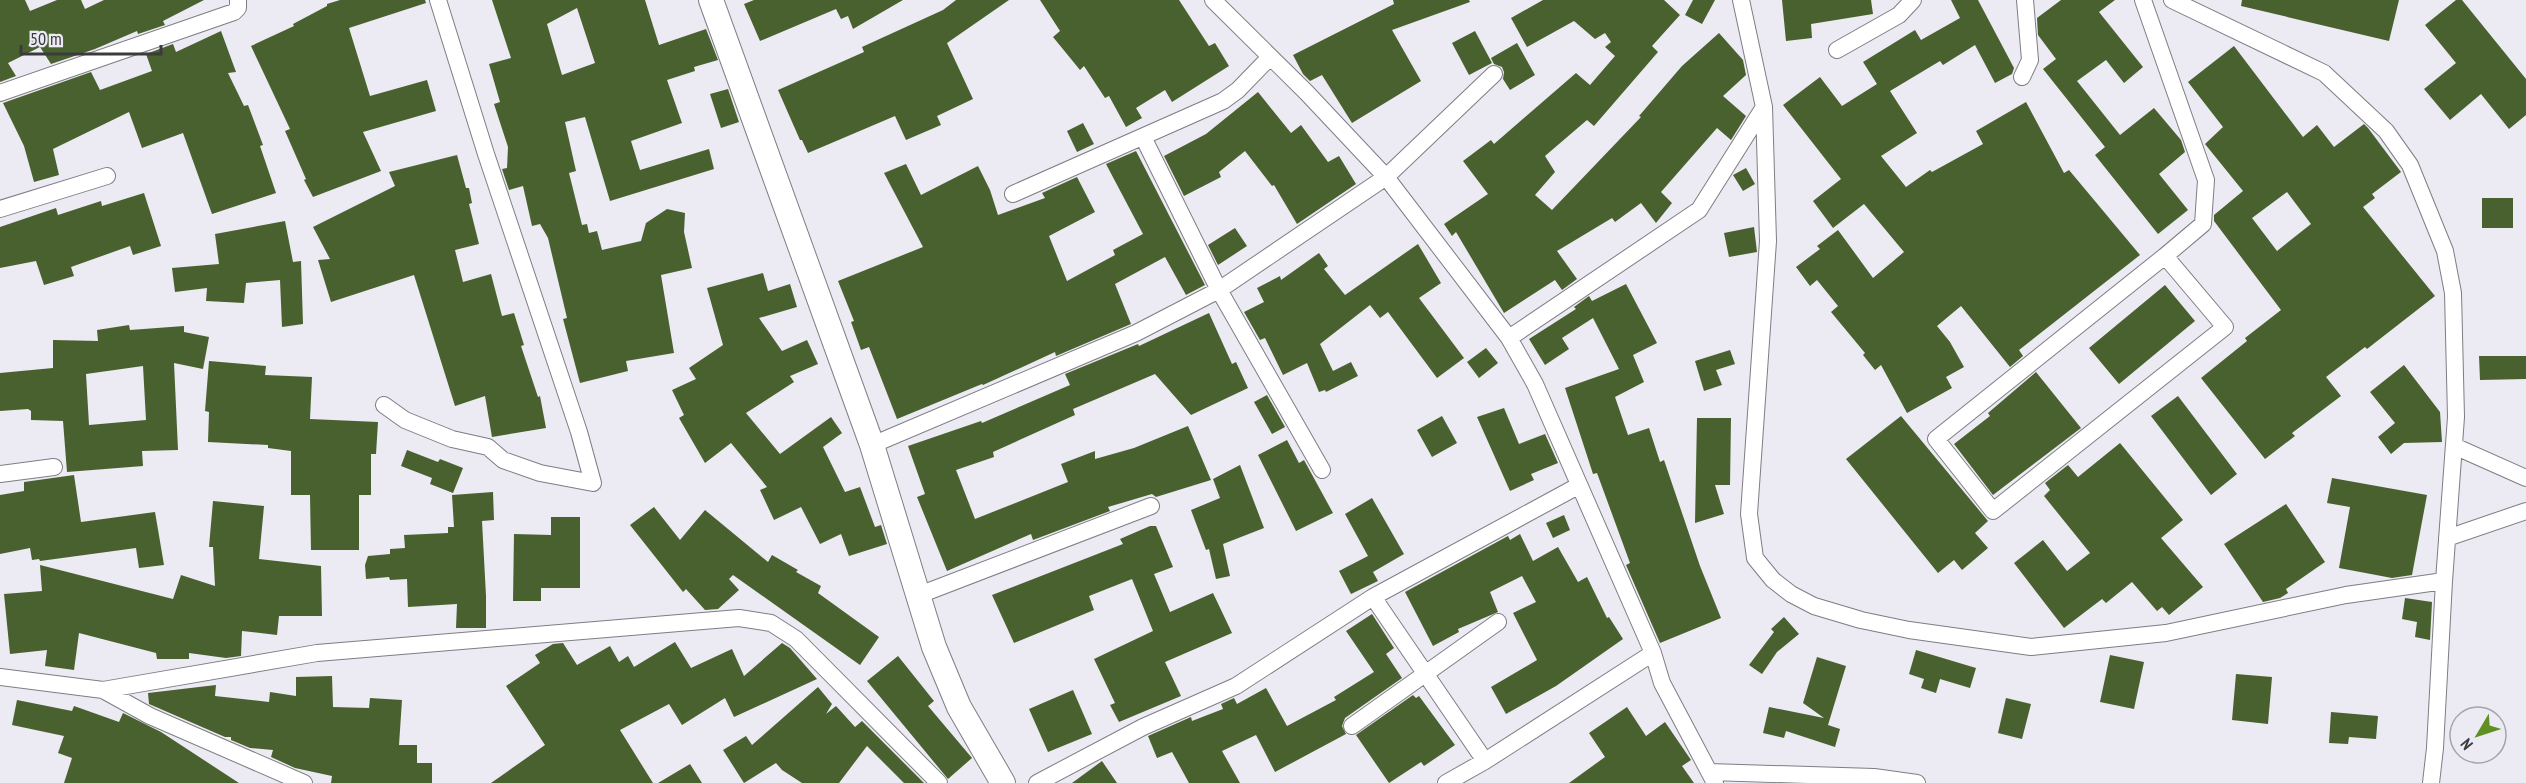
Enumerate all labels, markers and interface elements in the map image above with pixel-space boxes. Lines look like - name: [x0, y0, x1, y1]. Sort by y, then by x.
- scale bar: [21, 18, 160, 56]
- text: 50 m: [30, 27, 62, 50]
- north arrow: [2448, 705, 2508, 765]
- text: N: [2456, 735, 2477, 754]

